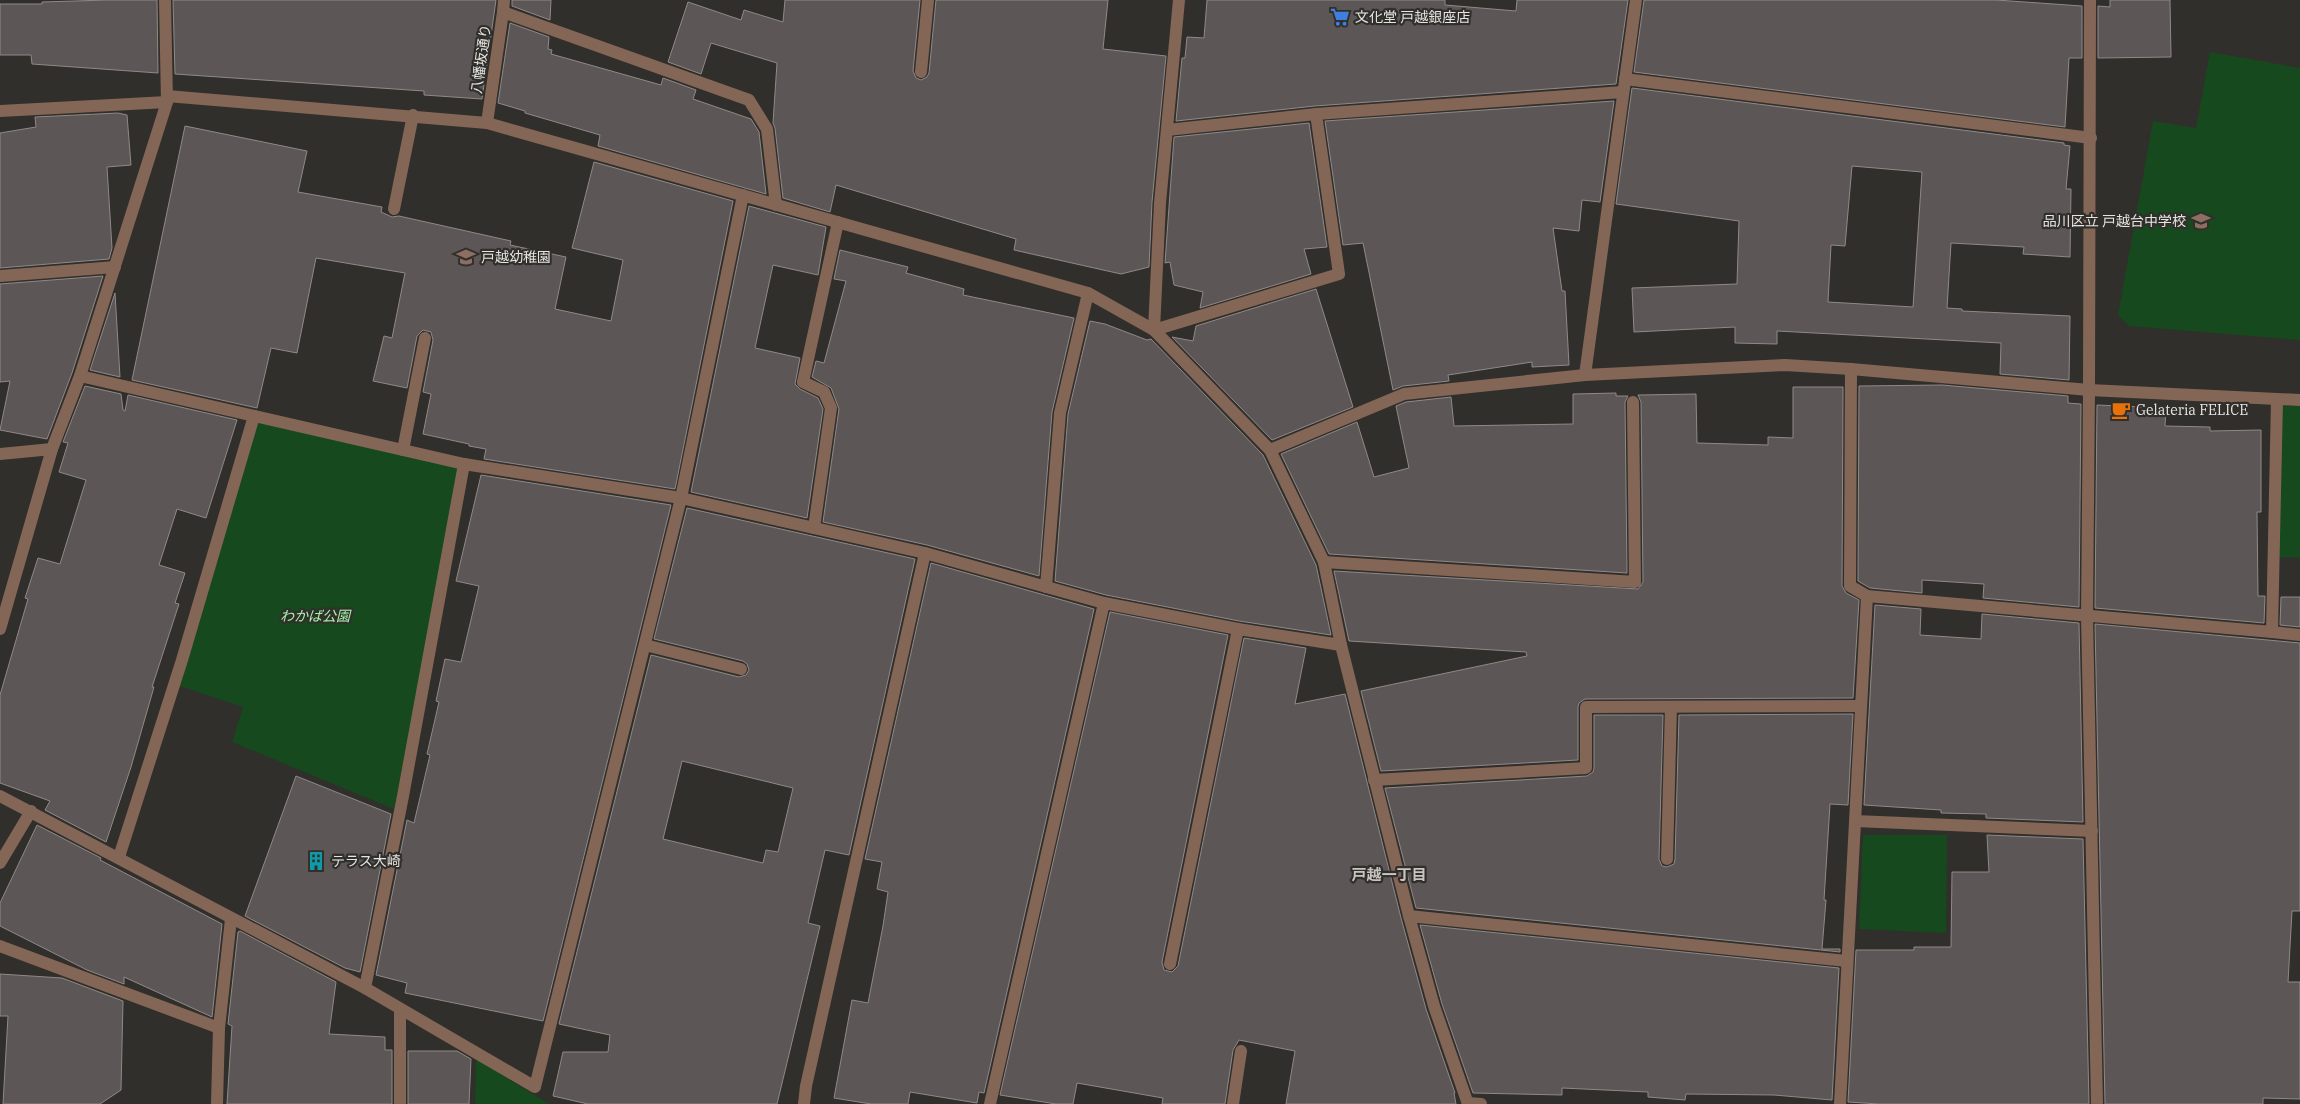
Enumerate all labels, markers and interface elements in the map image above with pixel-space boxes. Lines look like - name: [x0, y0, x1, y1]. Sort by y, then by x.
- supermarket icon: 文化堂 戸越銀座店: [1329, 6, 1351, 28]
- place label: 文化堂 戸越銀座店: [1355, 8, 1470, 26]
- street label: 八幡坂通り: [467, 23, 495, 95]
- school or university icon: 品川区立 戸越台中学校: [2190, 210, 2212, 232]
- place label: 品川区立 戸越台中学校: [2043, 212, 2186, 230]
- school or university icon: 戸越幼稚園: [455, 246, 477, 268]
- place label: 戸越幼稚園: [481, 248, 551, 266]
- cafe icon: Gelateria FELICE: [2110, 399, 2132, 421]
- place label: Gelateria FELICE: [2136, 401, 2248, 419]
- park label: わかば公園: [280, 607, 352, 625]
- building icon: テラス大崎: [305, 850, 327, 872]
- place label: テラス大崎: [331, 852, 401, 870]
- district label: 戸越一丁目: [1351, 865, 1427, 884]

